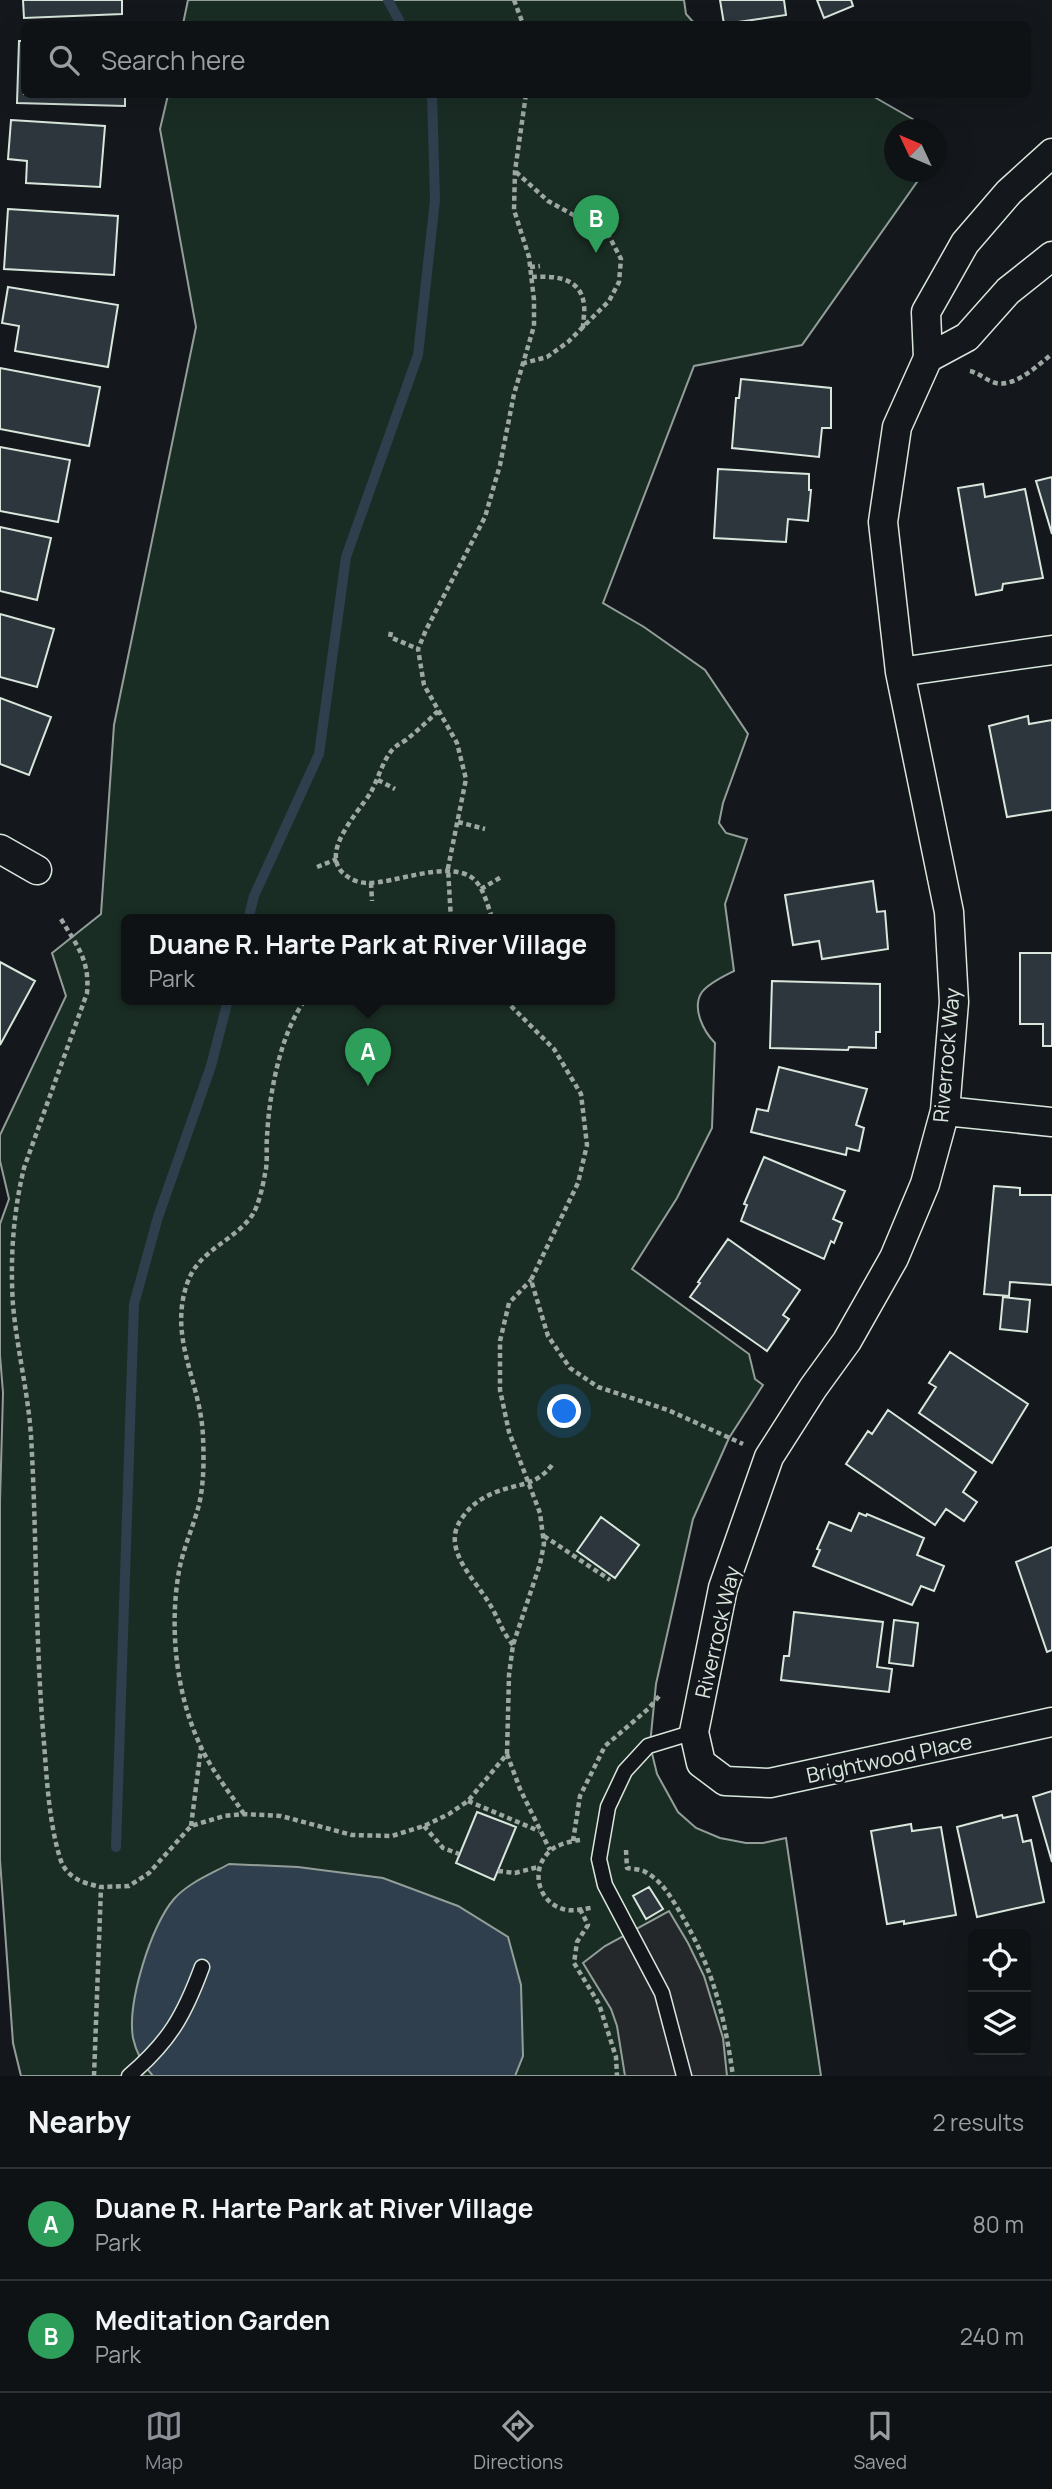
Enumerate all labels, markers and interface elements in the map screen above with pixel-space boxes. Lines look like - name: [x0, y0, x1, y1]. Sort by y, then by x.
- search box: [21, 21, 1031, 98]
- icon: search: [45, 41, 83, 79]
- text: Search here: [101, 42, 246, 78]
- north arrow: [884, 119, 947, 182]
- pin: B: [573, 195, 619, 253]
- popup: [121, 914, 615, 1005]
- text: Duane R. Harte Park at River Village: [149, 926, 587, 962]
- text: Park: [149, 962, 195, 994]
- street label: Riverrock Way: [926, 986, 966, 1124]
- pin: A: [345, 1028, 391, 1086]
- your location: [547, 1394, 581, 1428]
- street label: Riverrock Way: [688, 1563, 746, 1701]
- street label: Brightwood Place: [804, 1727, 974, 1789]
- map controls: [968, 1929, 1031, 2055]
- button: locate: [968, 1929, 1031, 1992]
- button: layers: [968, 1992, 1031, 2055]
- text: Nearby: [28, 2101, 131, 2142]
- text: 2 results: [932, 2106, 1024, 2138]
- text: Duane R. Harte Park at River Village: [95, 2190, 534, 2226]
- text: A: [43, 2208, 59, 2240]
- text: 80 m: [973, 2208, 1024, 2240]
- text: Park: [95, 2226, 141, 2258]
- text: Meditation Garden: [95, 2302, 330, 2338]
- text: B: [44, 2320, 58, 2352]
- text: 240 m: [960, 2320, 1024, 2352]
- text: Park: [95, 2338, 141, 2370]
- tab: Map: [145, 2407, 183, 2475]
- tab: Directions: [473, 2407, 563, 2475]
- tab: Saved: [853, 2407, 907, 2475]

